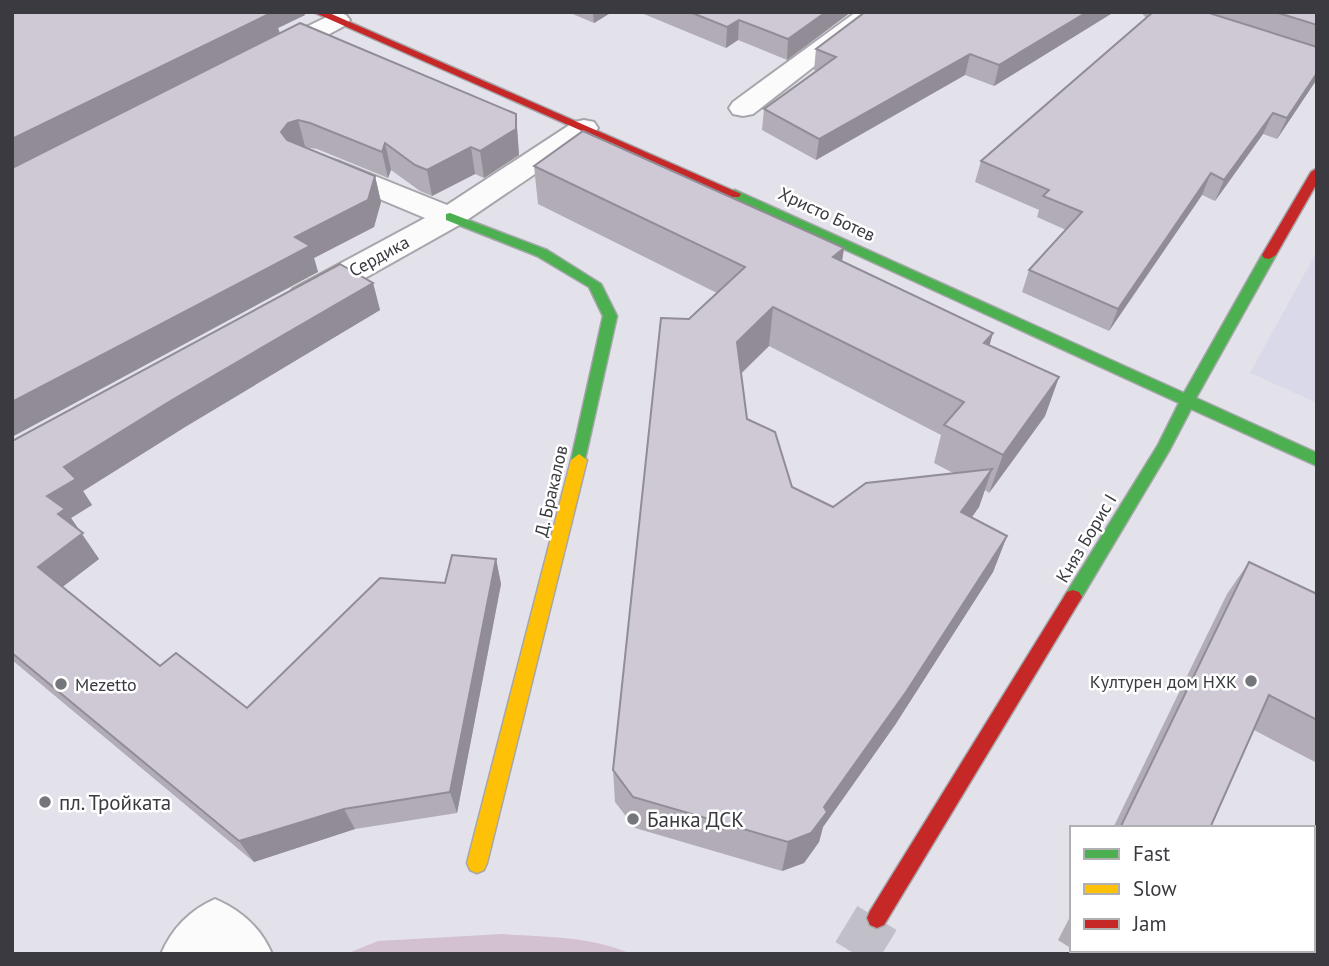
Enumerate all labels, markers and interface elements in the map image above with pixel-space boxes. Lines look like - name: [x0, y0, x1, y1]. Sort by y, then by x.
- street label: Христо Ботев: [775, 182, 879, 246]
- street label: Сердика: [345, 230, 413, 282]
- street label: Д. Бракалов: [529, 443, 573, 539]
- street label: Княз Борис I: [1051, 490, 1121, 586]
- place label: Културен дом НХК: [1090, 670, 1237, 693]
- place label: Mezetto: [75, 673, 137, 696]
- marker: Културен дом НХК: [1243, 673, 1259, 689]
- marker: Mezetto: [53, 676, 69, 692]
- place label: пл. Тройката: [59, 789, 171, 816]
- marker: пл. Тройката: [37, 794, 53, 810]
- place label: Банка ДСК: [647, 806, 744, 833]
- marker: Банка ДСК: [625, 811, 641, 827]
- legend: [1070, 826, 1315, 952]
- text: Fast: [1133, 840, 1170, 867]
- text: Slow: [1133, 875, 1177, 902]
- text: Jam: [1132, 910, 1167, 937]

